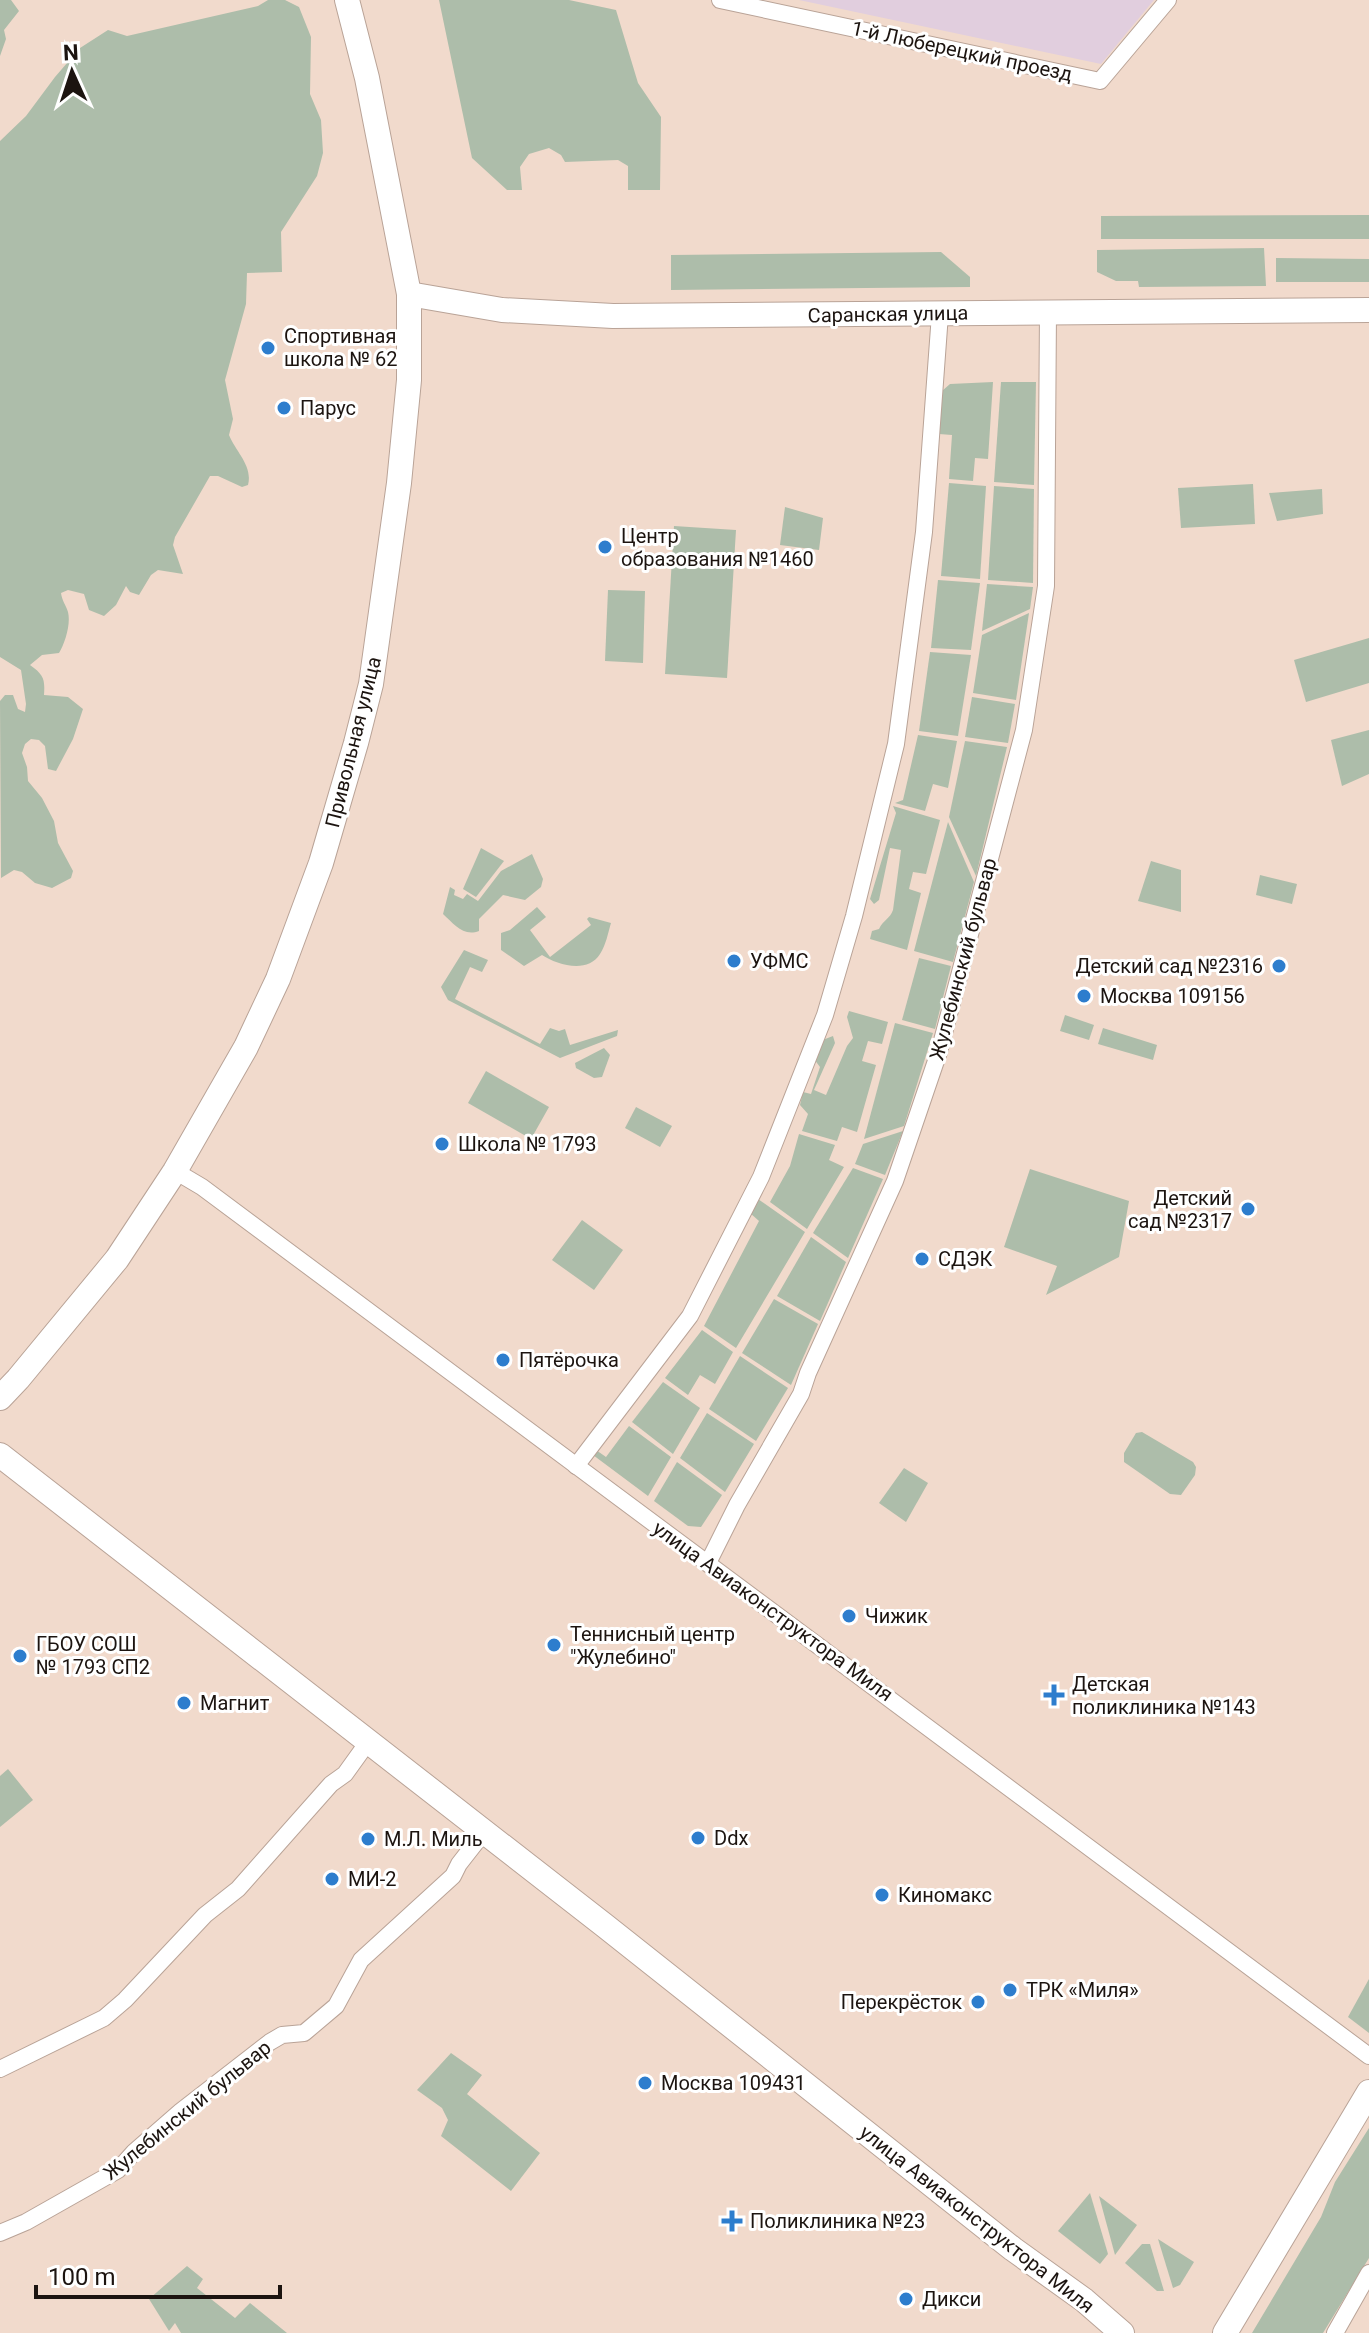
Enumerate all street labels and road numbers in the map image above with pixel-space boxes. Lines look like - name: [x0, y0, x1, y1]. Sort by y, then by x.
- street label: 1-й Люберецкий проезд: [849, 16, 1075, 86]
- street label: Саранская улица: [808, 301, 968, 327]
- street label: Привольная улица: [320, 654, 386, 830]
- street label: Жулебинский бульвар: [924, 855, 1002, 1063]
- street label: улица Авиаконструктора Миля: [648, 1516, 898, 1706]
- street label: Жулебинский бульвар: [98, 2035, 276, 2185]
- street label: улица Авиаконструктора Миля: [855, 2120, 1099, 2318]

